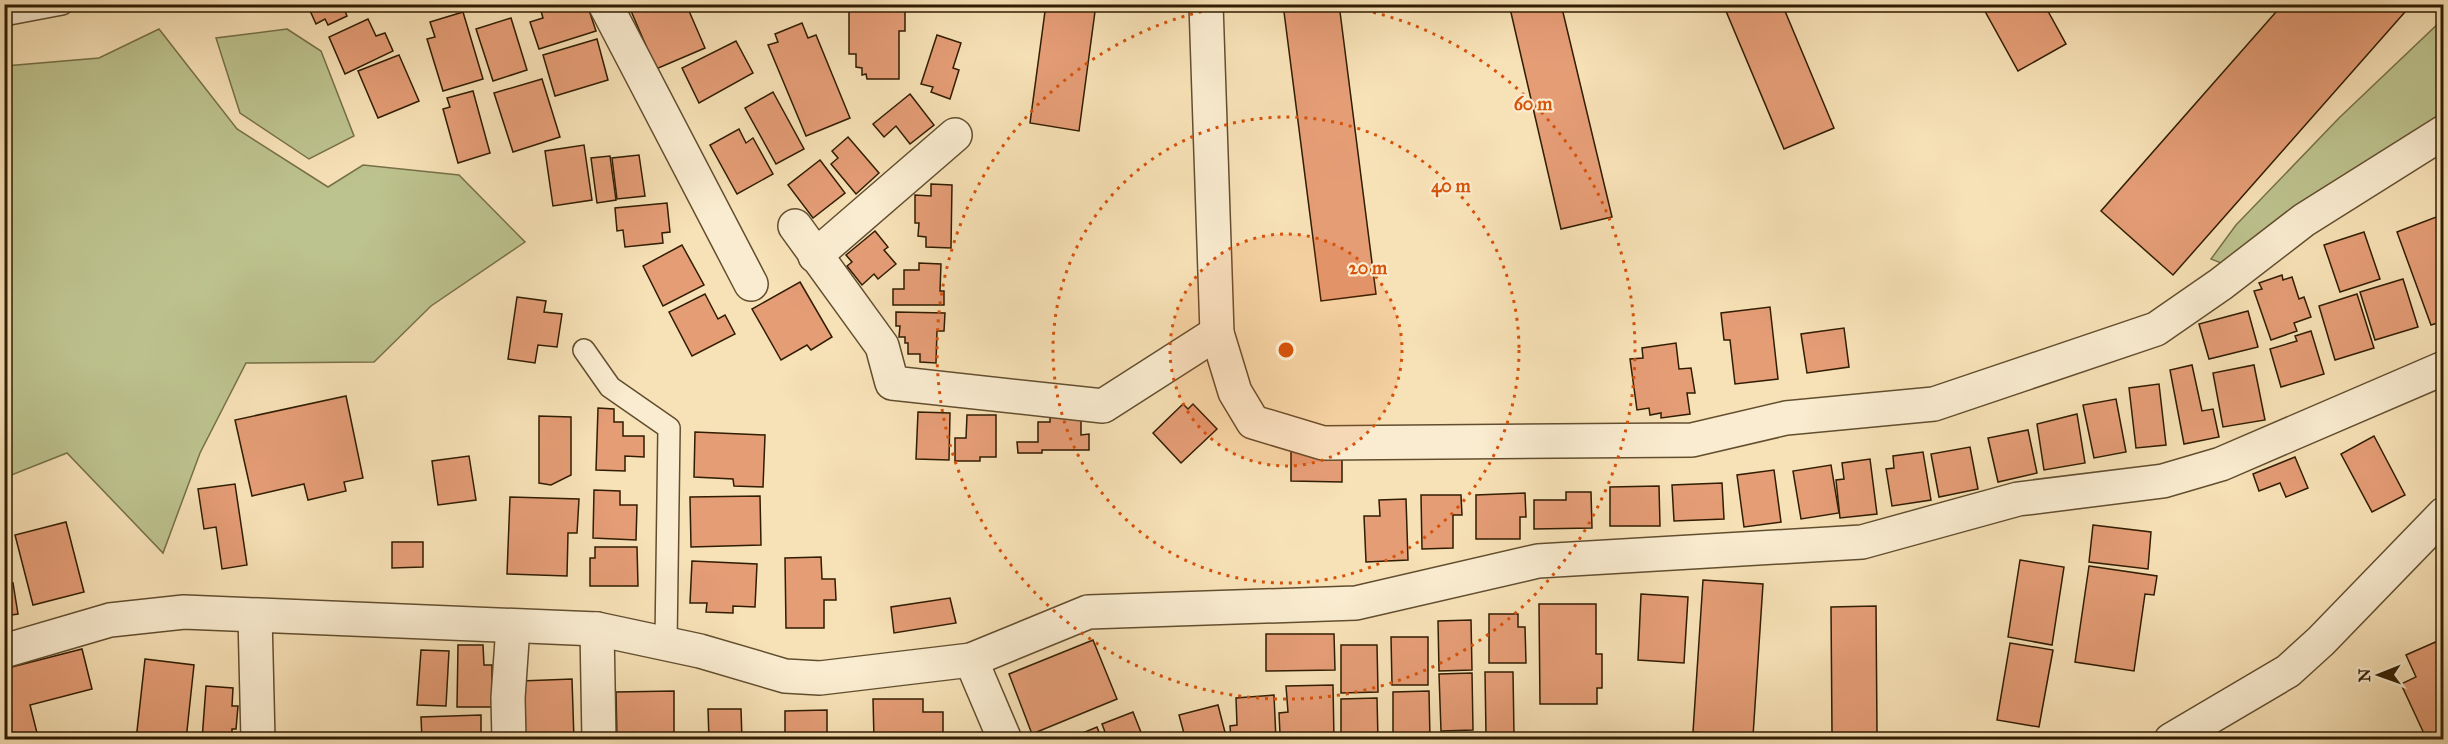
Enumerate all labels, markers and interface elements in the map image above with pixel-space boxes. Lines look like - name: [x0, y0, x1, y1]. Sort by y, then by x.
- text: 60 m: [1514, 93, 1553, 115]
- text: 40 m: [1431, 175, 1472, 198]
- text: 20 m: [1349, 257, 1388, 279]
- centre of rings: [1276, 340, 1296, 360]
- north arrow: [2349, 645, 2409, 705]
- text: N: [2355, 668, 2374, 682]

